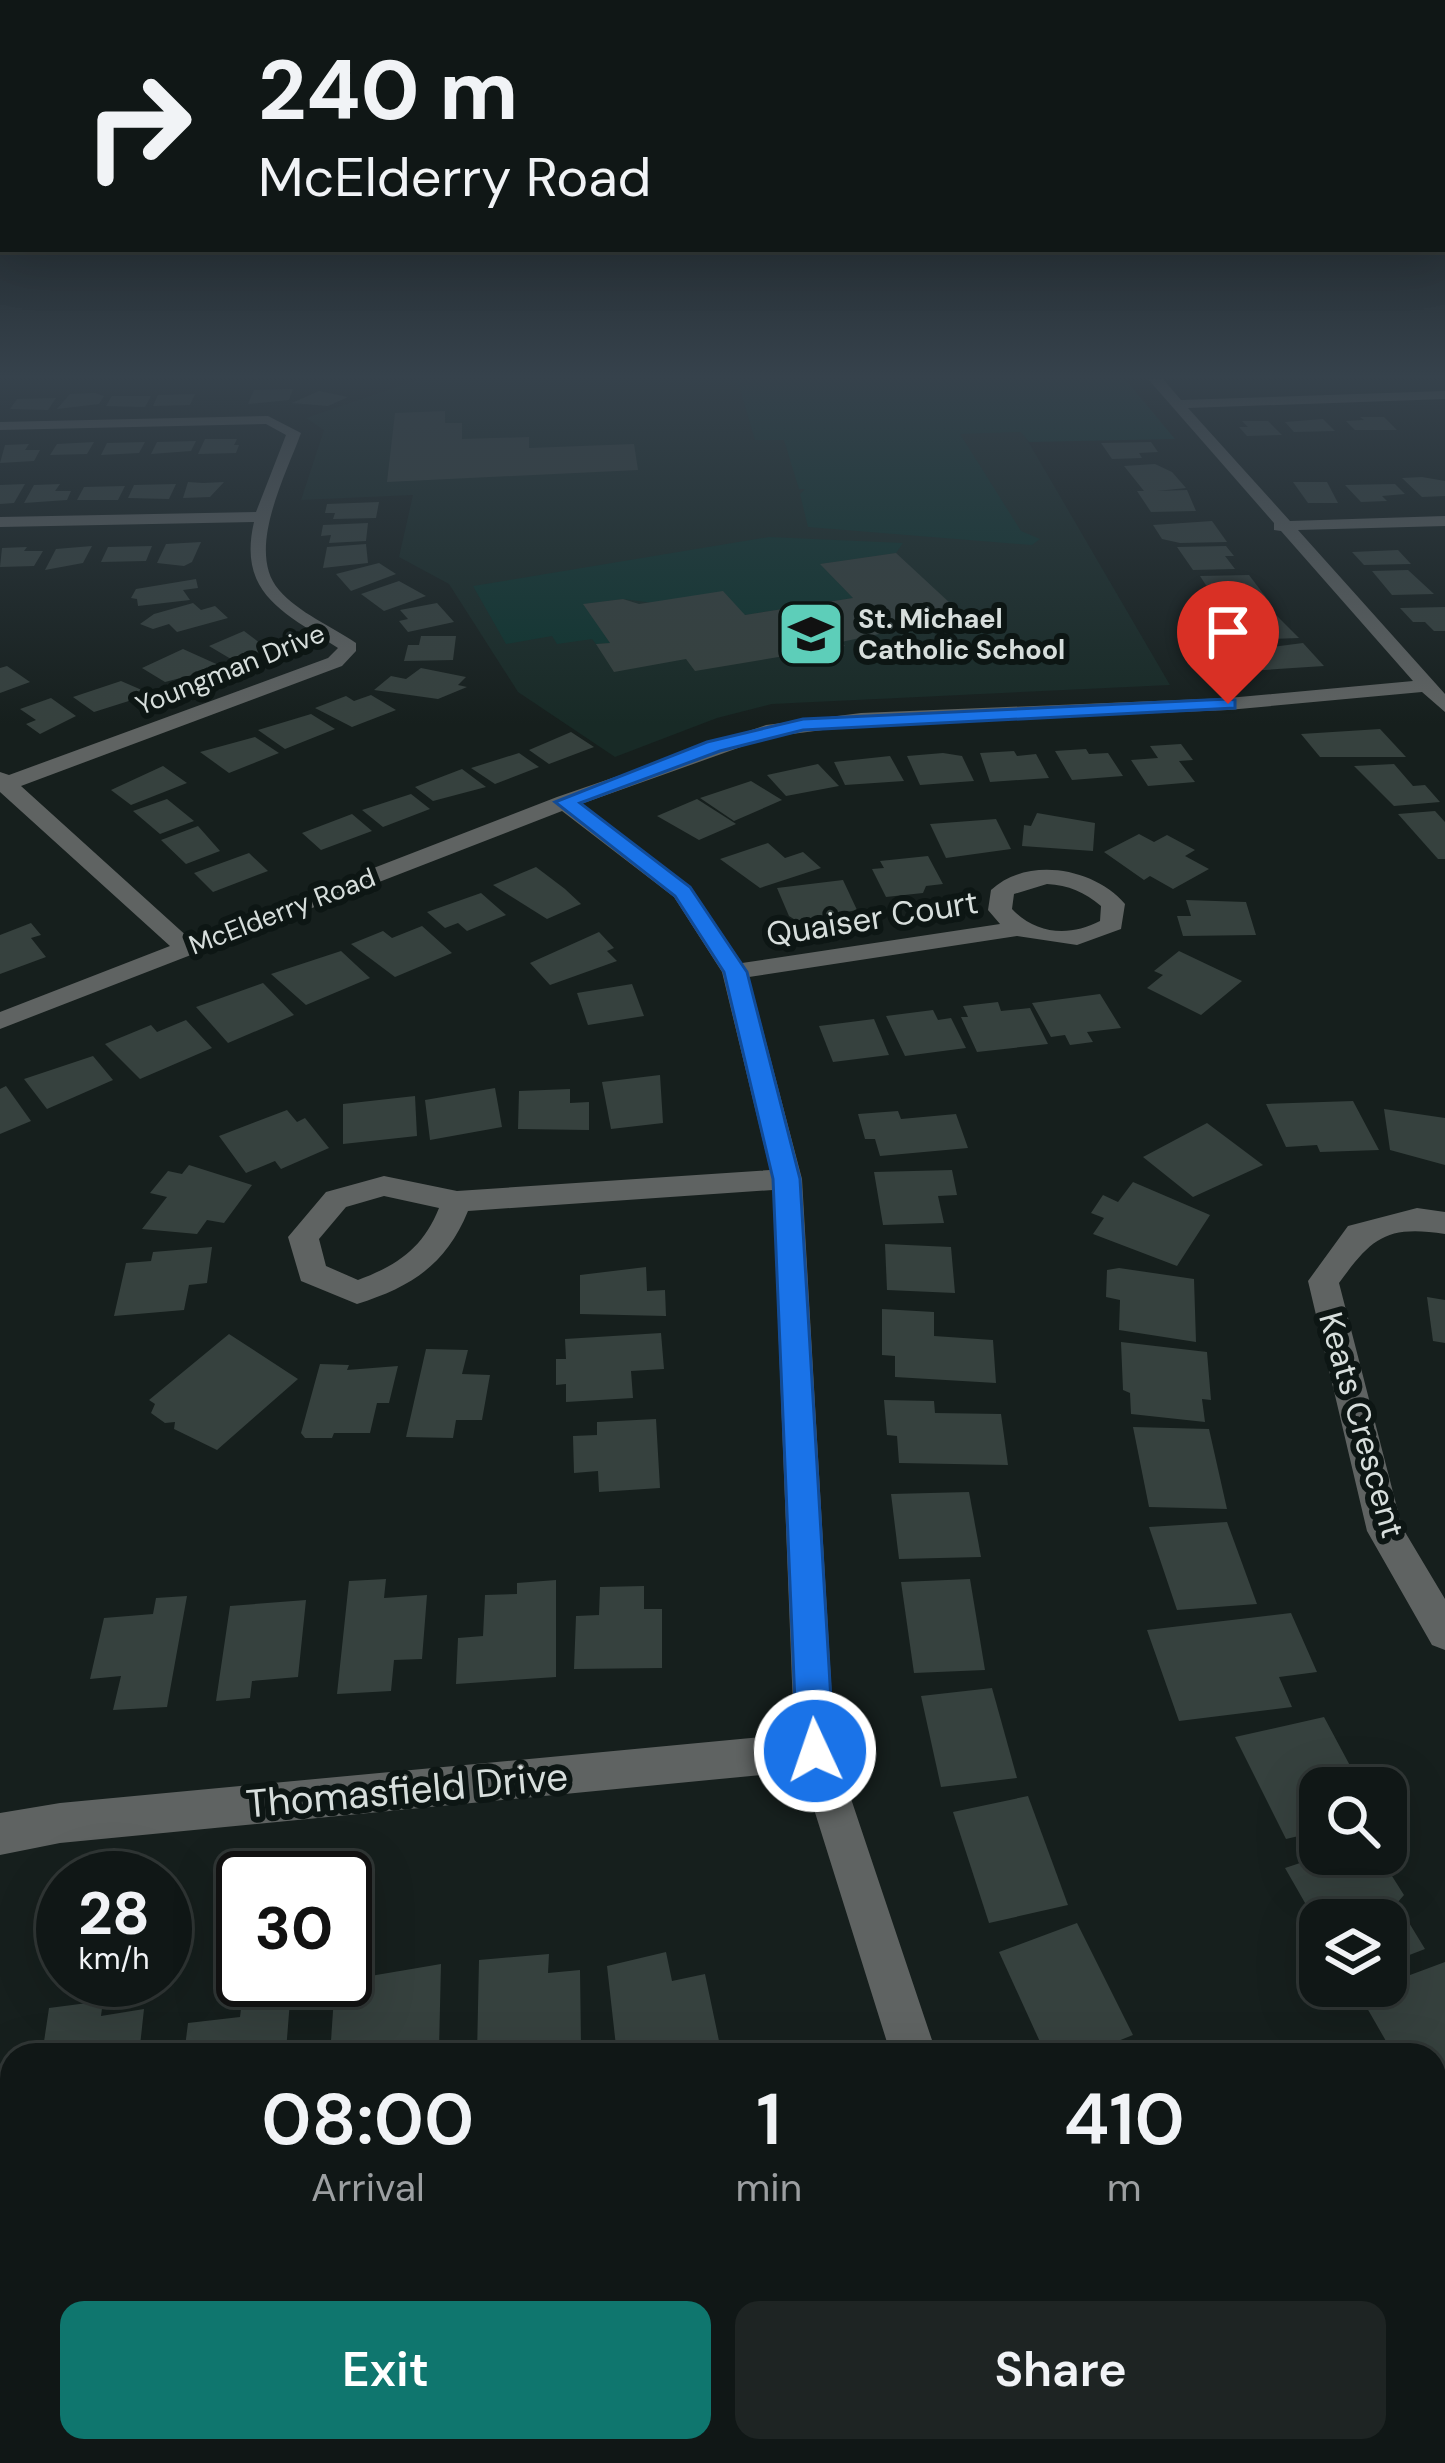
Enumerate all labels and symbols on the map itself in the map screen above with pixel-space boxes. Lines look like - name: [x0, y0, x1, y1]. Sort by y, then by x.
- pin: [1177, 581, 1279, 704]
- school or university icon: St. Michael Catholic School: [776, 599, 846, 669]
- place label: St. Michael Catholic School: [858, 601, 1065, 667]
- street label: Youngman Drive: [130, 615, 330, 723]
- street label: McElderry Road: [184, 859, 380, 963]
- street label: Quaiser Court: [763, 880, 981, 956]
- street label: Keats Crescent: [1309, 1307, 1415, 1543]
- position arrow: [752, 1688, 878, 1814]
- street label: Thomasfield Drive: [244, 1751, 570, 1829]
- speed limit sign: 30: [216, 1851, 372, 2007]

